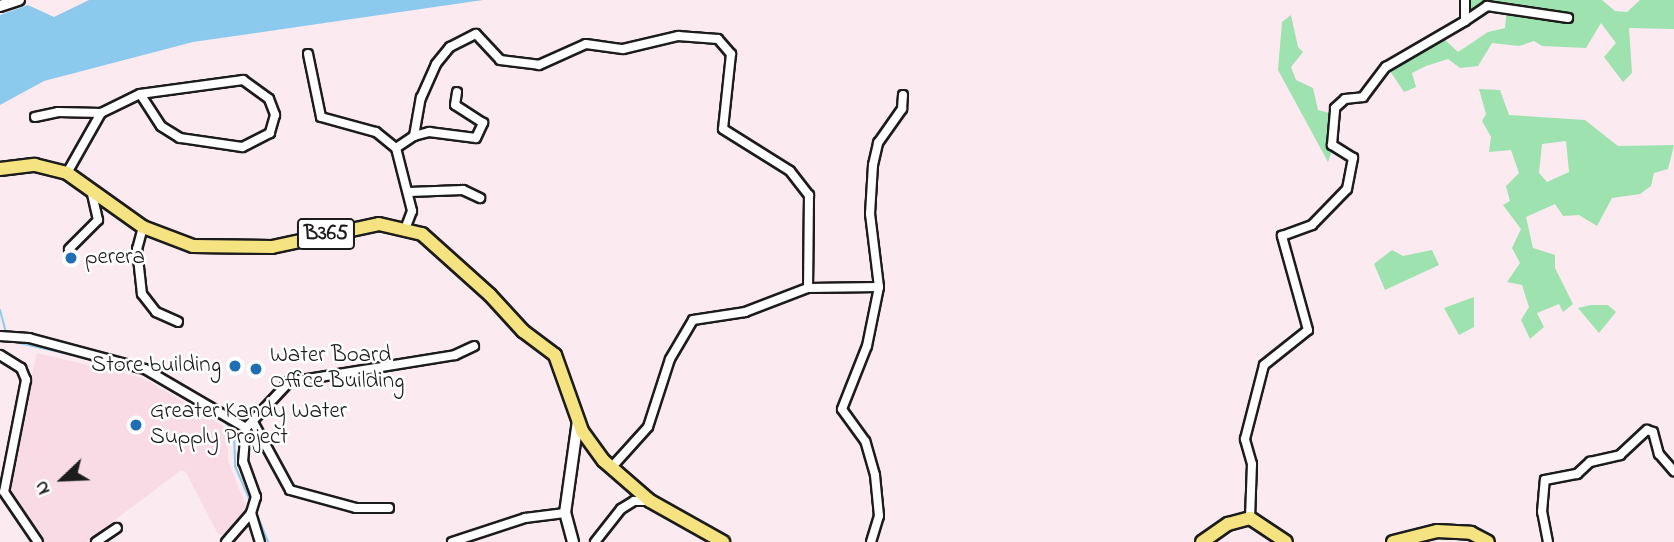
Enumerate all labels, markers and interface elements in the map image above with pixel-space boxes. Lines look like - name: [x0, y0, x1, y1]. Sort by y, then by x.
- road number: B365: [296, 216, 356, 252]
- place label: perera: [85, 244, 145, 272]
- marker: perera: [63, 250, 79, 266]
- place label: Water Board Office Building: [270, 342, 404, 396]
- place label: Store building: [91, 352, 221, 380]
- marker: Store building: [227, 358, 243, 374]
- marker: Water Board Office Building: [248, 361, 264, 377]
- place label: Greater Kandy Water Supply Project: [150, 398, 347, 452]
- marker: Greater Kandy Water Supply Project: [128, 417, 144, 433]
- north arrow: [28, 444, 98, 514]
- text: N: [28, 476, 58, 499]

